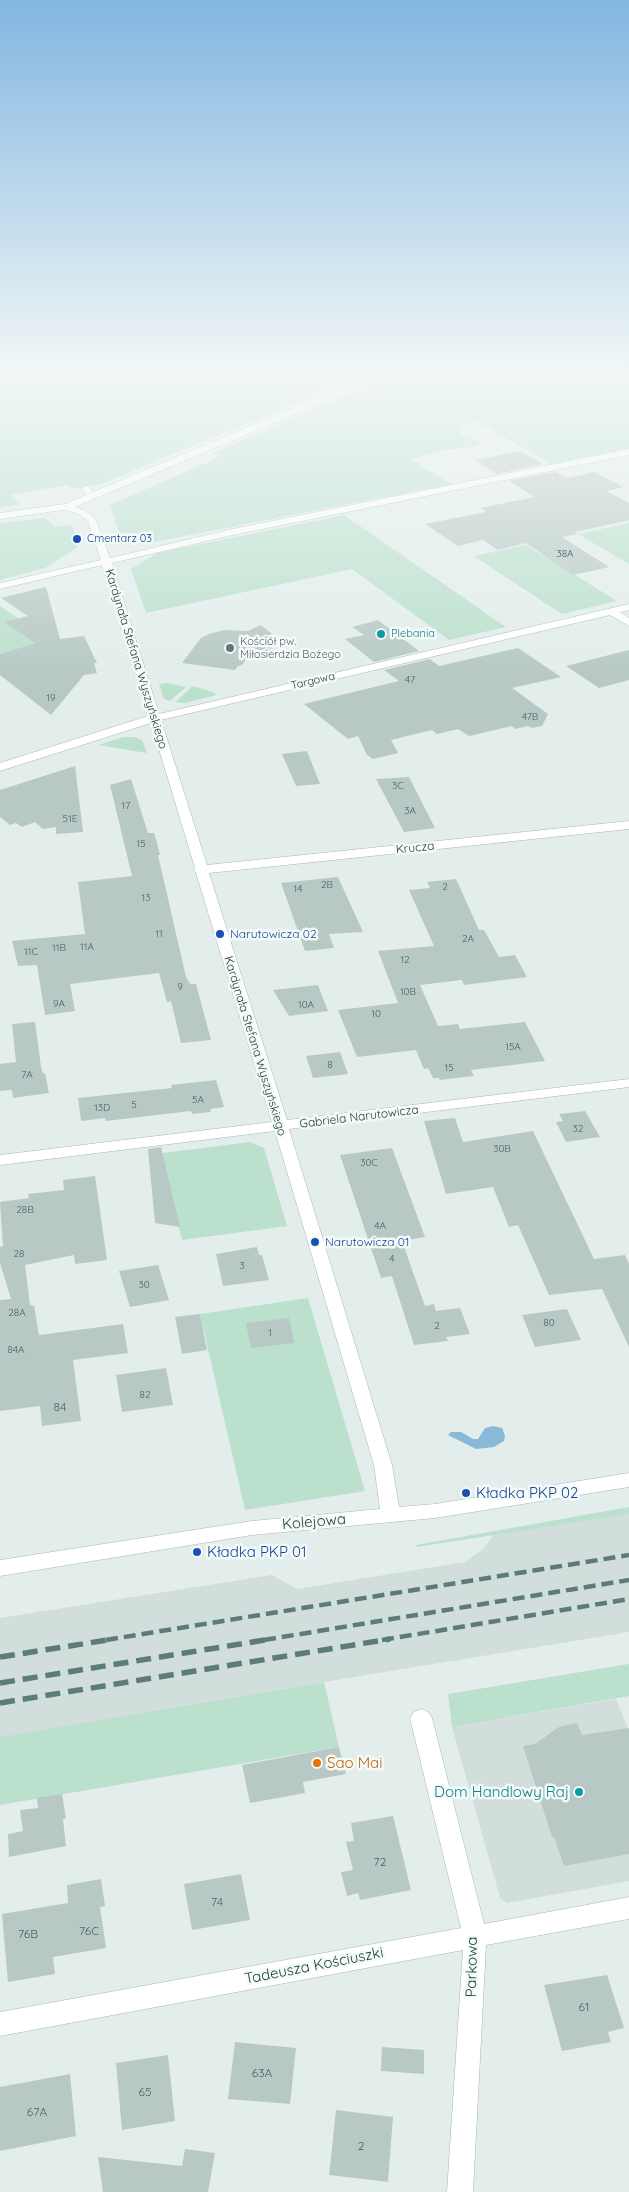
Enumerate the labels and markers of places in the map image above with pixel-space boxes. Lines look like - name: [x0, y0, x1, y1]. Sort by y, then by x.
- place label: Cmentarz 03: [87, 532, 152, 546]
- marker: Cmentarz 03: [71, 533, 83, 545]
- place label: Plebania: [391, 627, 435, 641]
- marker: Plebania: [375, 628, 387, 640]
- place label: Kościół pw. Miłosierdzia Bożego: [240, 635, 341, 661]
- marker: Kościół pw. Miłosierdzia Bożego: [224, 642, 236, 654]
- place label: Narutowicza 02: [230, 927, 317, 941]
- marker: Narutowicza 02: [214, 928, 226, 940]
- place label: Narutowicza 01: [325, 1235, 409, 1249]
- marker: Narutowicza 01: [309, 1236, 321, 1248]
- place label: Kładka PKP 02: [476, 1484, 578, 1502]
- marker: Kładka PKP 02: [460, 1487, 472, 1499]
- place label: Kładka PKP 01: [207, 1543, 306, 1561]
- marker: Kładka PKP 01: [191, 1546, 203, 1558]
- place label: Sao Mai: [327, 1754, 382, 1772]
- marker: Sao Mai: [311, 1757, 323, 1769]
- place label: Dom Handlowy Raj: [434, 1783, 569, 1801]
- marker: Dom Handlowy Raj: [573, 1786, 585, 1798]

